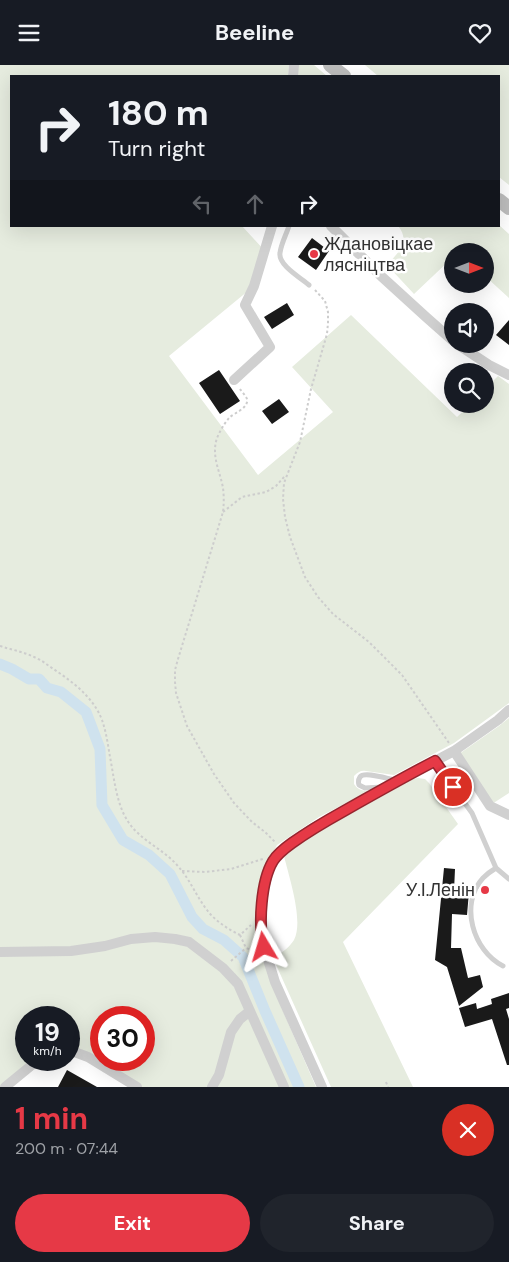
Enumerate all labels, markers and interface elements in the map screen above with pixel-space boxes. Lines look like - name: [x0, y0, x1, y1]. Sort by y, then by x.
- text: Beeline: [215, 18, 294, 47]
- icon: menu: [15, 19, 43, 47]
- icon: heart: [466, 19, 494, 47]
- text: 180 m: [108, 90, 209, 136]
- icon: right: [25, 95, 90, 160]
- text: Turn right: [108, 134, 205, 163]
- icon: left: [188, 190, 216, 218]
- icon: ahead: [241, 190, 269, 218]
- icon: right: [294, 190, 322, 218]
- place label: Ждановіцкае лясніцтва: [324, 232, 433, 277]
- north arrow: [444, 243, 494, 293]
- map controls: [444, 243, 494, 413]
- marker: Ждановіцкае лясніцтва: [308, 248, 320, 260]
- button: sound: [444, 303, 494, 353]
- button: search: [444, 363, 494, 413]
- pin: [432, 766, 474, 808]
- icon: arrive: [439, 773, 467, 801]
- place label: У.І.Ленін: [406, 878, 475, 902]
- marker: У.І.Ленін: [479, 884, 491, 896]
- position arrow: [237, 920, 289, 972]
- speed limit sign: 30: [90, 1006, 155, 1071]
- text: 19: [35, 1016, 60, 1049]
- text: km/h: [33, 1043, 62, 1059]
- text: 1 min: [15, 1099, 88, 1138]
- button: close: [442, 1104, 494, 1156]
- text: 200 m · 07:44: [15, 1138, 118, 1159]
- button: Exit: [15, 1194, 250, 1252]
- button: Share: [260, 1194, 494, 1252]

